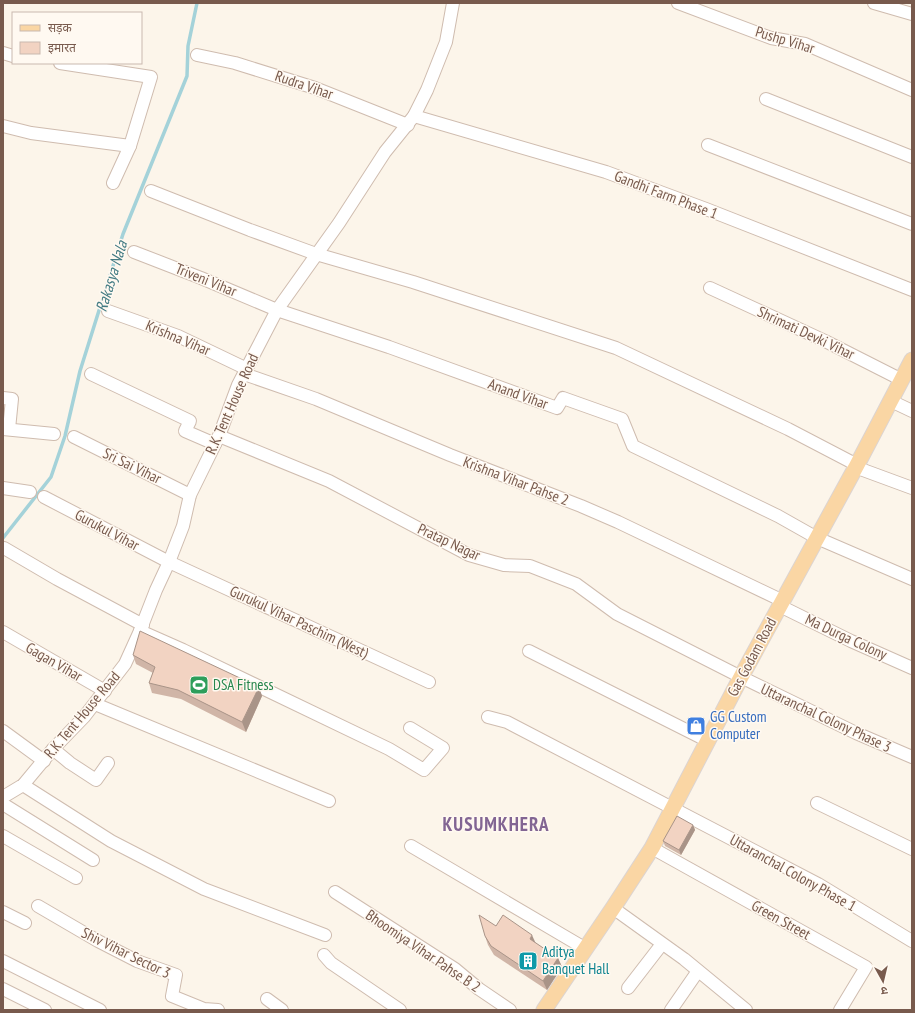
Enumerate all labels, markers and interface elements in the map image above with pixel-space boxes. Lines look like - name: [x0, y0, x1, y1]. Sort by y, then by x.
- legend: [12, 12, 142, 64]
- text: सड़क: [48, 20, 73, 35]
- street label: Pushp Vihar: [753, 22, 818, 58]
- text: इमारत: [48, 40, 77, 55]
- street label: Rudra Vihar: [273, 66, 336, 104]
- street label: Gandhi Farm Phase 1: [612, 166, 721, 223]
- water label: Rakasya Nala: [91, 237, 132, 314]
- street label: Triveni Vihar: [173, 259, 240, 301]
- street label: Shrimati Devki Vihar: [755, 302, 859, 364]
- street label: Krishna Vihar: [143, 315, 214, 360]
- street label: R.K. Tent House Road: [201, 351, 262, 457]
- street label: Anand Vihar: [486, 374, 552, 413]
- street label: Sri Sai Vihar: [100, 443, 165, 488]
- street label: Krishna Vihar Pahse 2: [461, 452, 572, 509]
- street label: Gurukul Vihar: [72, 505, 143, 555]
- street label: Pratap Nagar: [415, 519, 484, 565]
- street label: Gurukul Vihar Paschim (West): [227, 581, 372, 662]
- street label: Ma Durga Colony: [802, 609, 890, 664]
- street label: Gas Godam Road: [723, 614, 780, 699]
- street label: Gagan Vihar: [23, 638, 87, 686]
- street label: R.K. Tent House Road: [40, 667, 124, 762]
- sports icon: DSA Fitness: [188, 674, 210, 696]
- place label: DSA Fitness: [213, 675, 274, 694]
- street label: Uttaranchal Colony Phase 3: [758, 679, 894, 756]
- place label: GG Custom Computer: [710, 707, 766, 743]
- shop icon: GG Custom Computer: [685, 715, 707, 737]
- district label: KUSUMKHERA: [442, 812, 550, 836]
- street label: Uttaranchal Colony Phase 1: [727, 830, 860, 915]
- street label: Green Street: [748, 896, 814, 944]
- street label: Bhoomiya Vihar Pahse B 2: [362, 905, 484, 996]
- street label: Shiv Vihar Sector 3: [78, 923, 174, 982]
- place label: Aditya Banquet Hall: [542, 942, 610, 978]
- building icon: Aditya Banquet Hall: [517, 950, 539, 972]
- north arrow: [863, 961, 903, 1001]
- text: उ: [880, 984, 889, 998]

